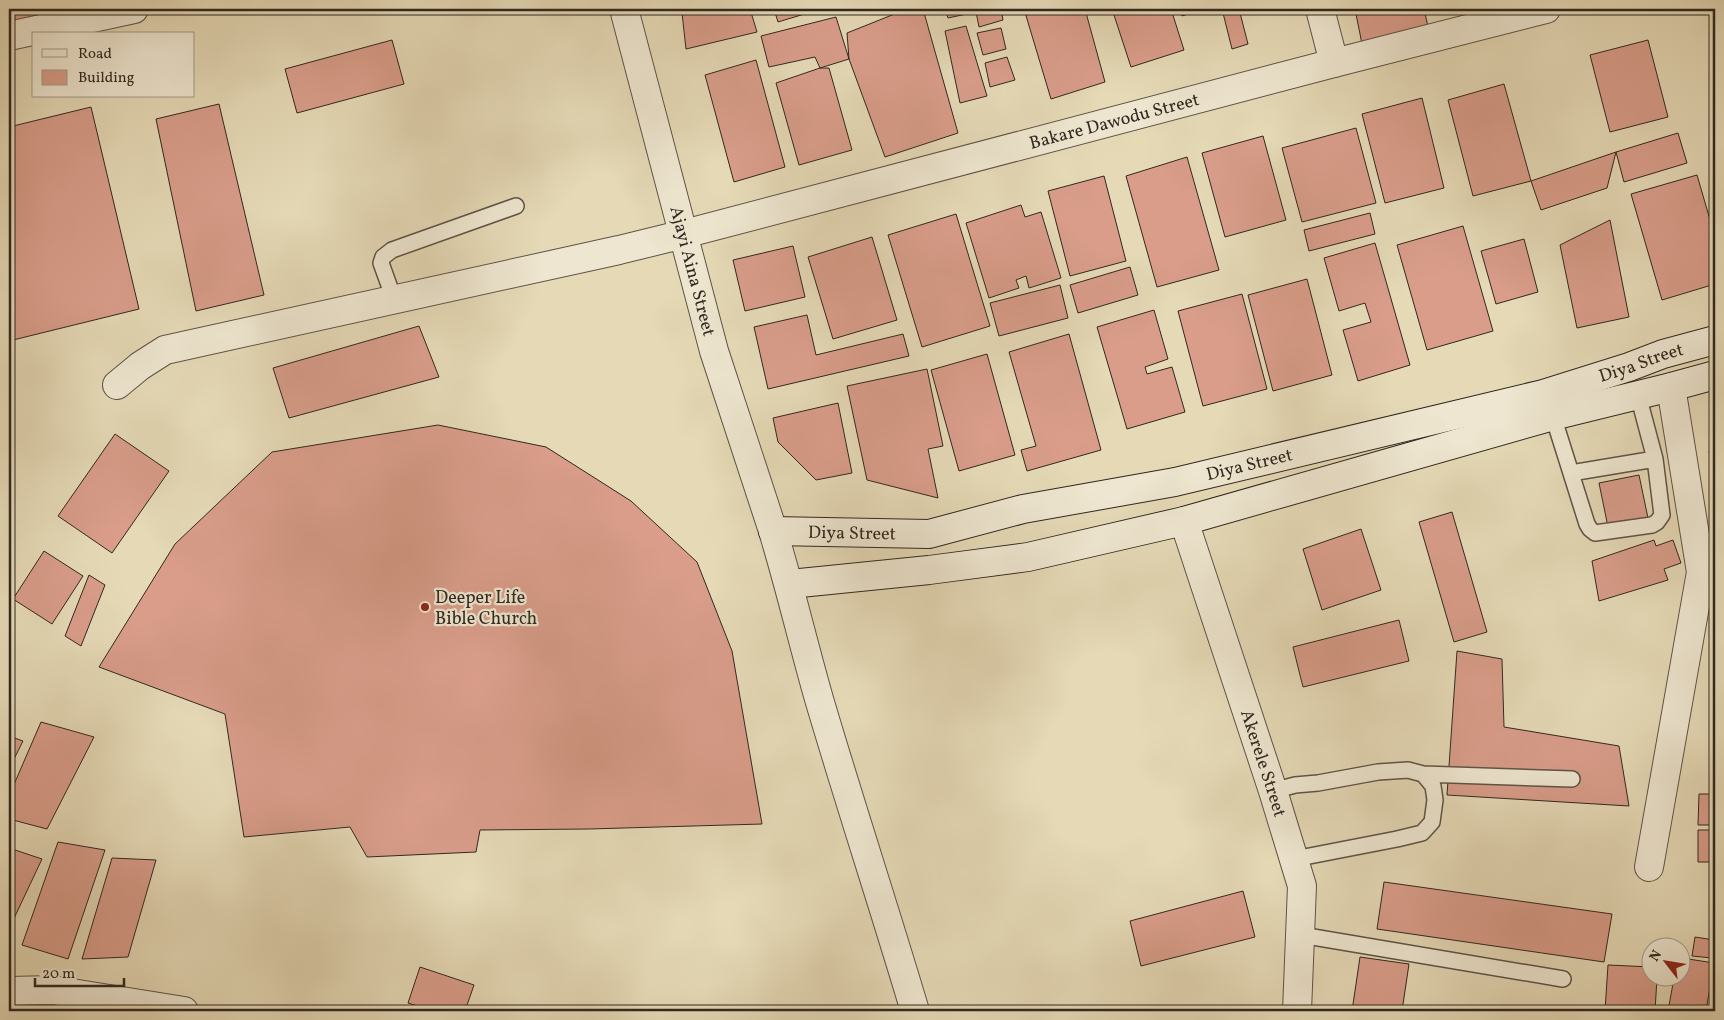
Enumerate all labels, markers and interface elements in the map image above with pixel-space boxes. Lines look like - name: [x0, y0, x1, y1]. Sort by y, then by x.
- legend: [32, 32, 195, 98]
- text: Road: [78, 44, 112, 65]
- text: Building: [78, 68, 135, 89]
- street label: Bakare Dawodu Street: [1027, 88, 1202, 157]
- street label: Ajayi Aina Street: [662, 204, 721, 339]
- street label: Diya Street: [1596, 338, 1686, 390]
- street label: Diya Street: [1204, 443, 1295, 488]
- street label: Diya Street: [808, 521, 896, 547]
- place label: Deeper Life Bible Church: [435, 586, 538, 632]
- marker: Deeper Life Bible Church: [419, 601, 431, 613]
- street label: Akerele Street: [1233, 707, 1291, 820]
- north arrow: [1642, 938, 1692, 988]
- text: N: [1645, 947, 1667, 965]
- scale bar: [35, 955, 124, 987]
- text: 20 m: [42, 964, 75, 985]

